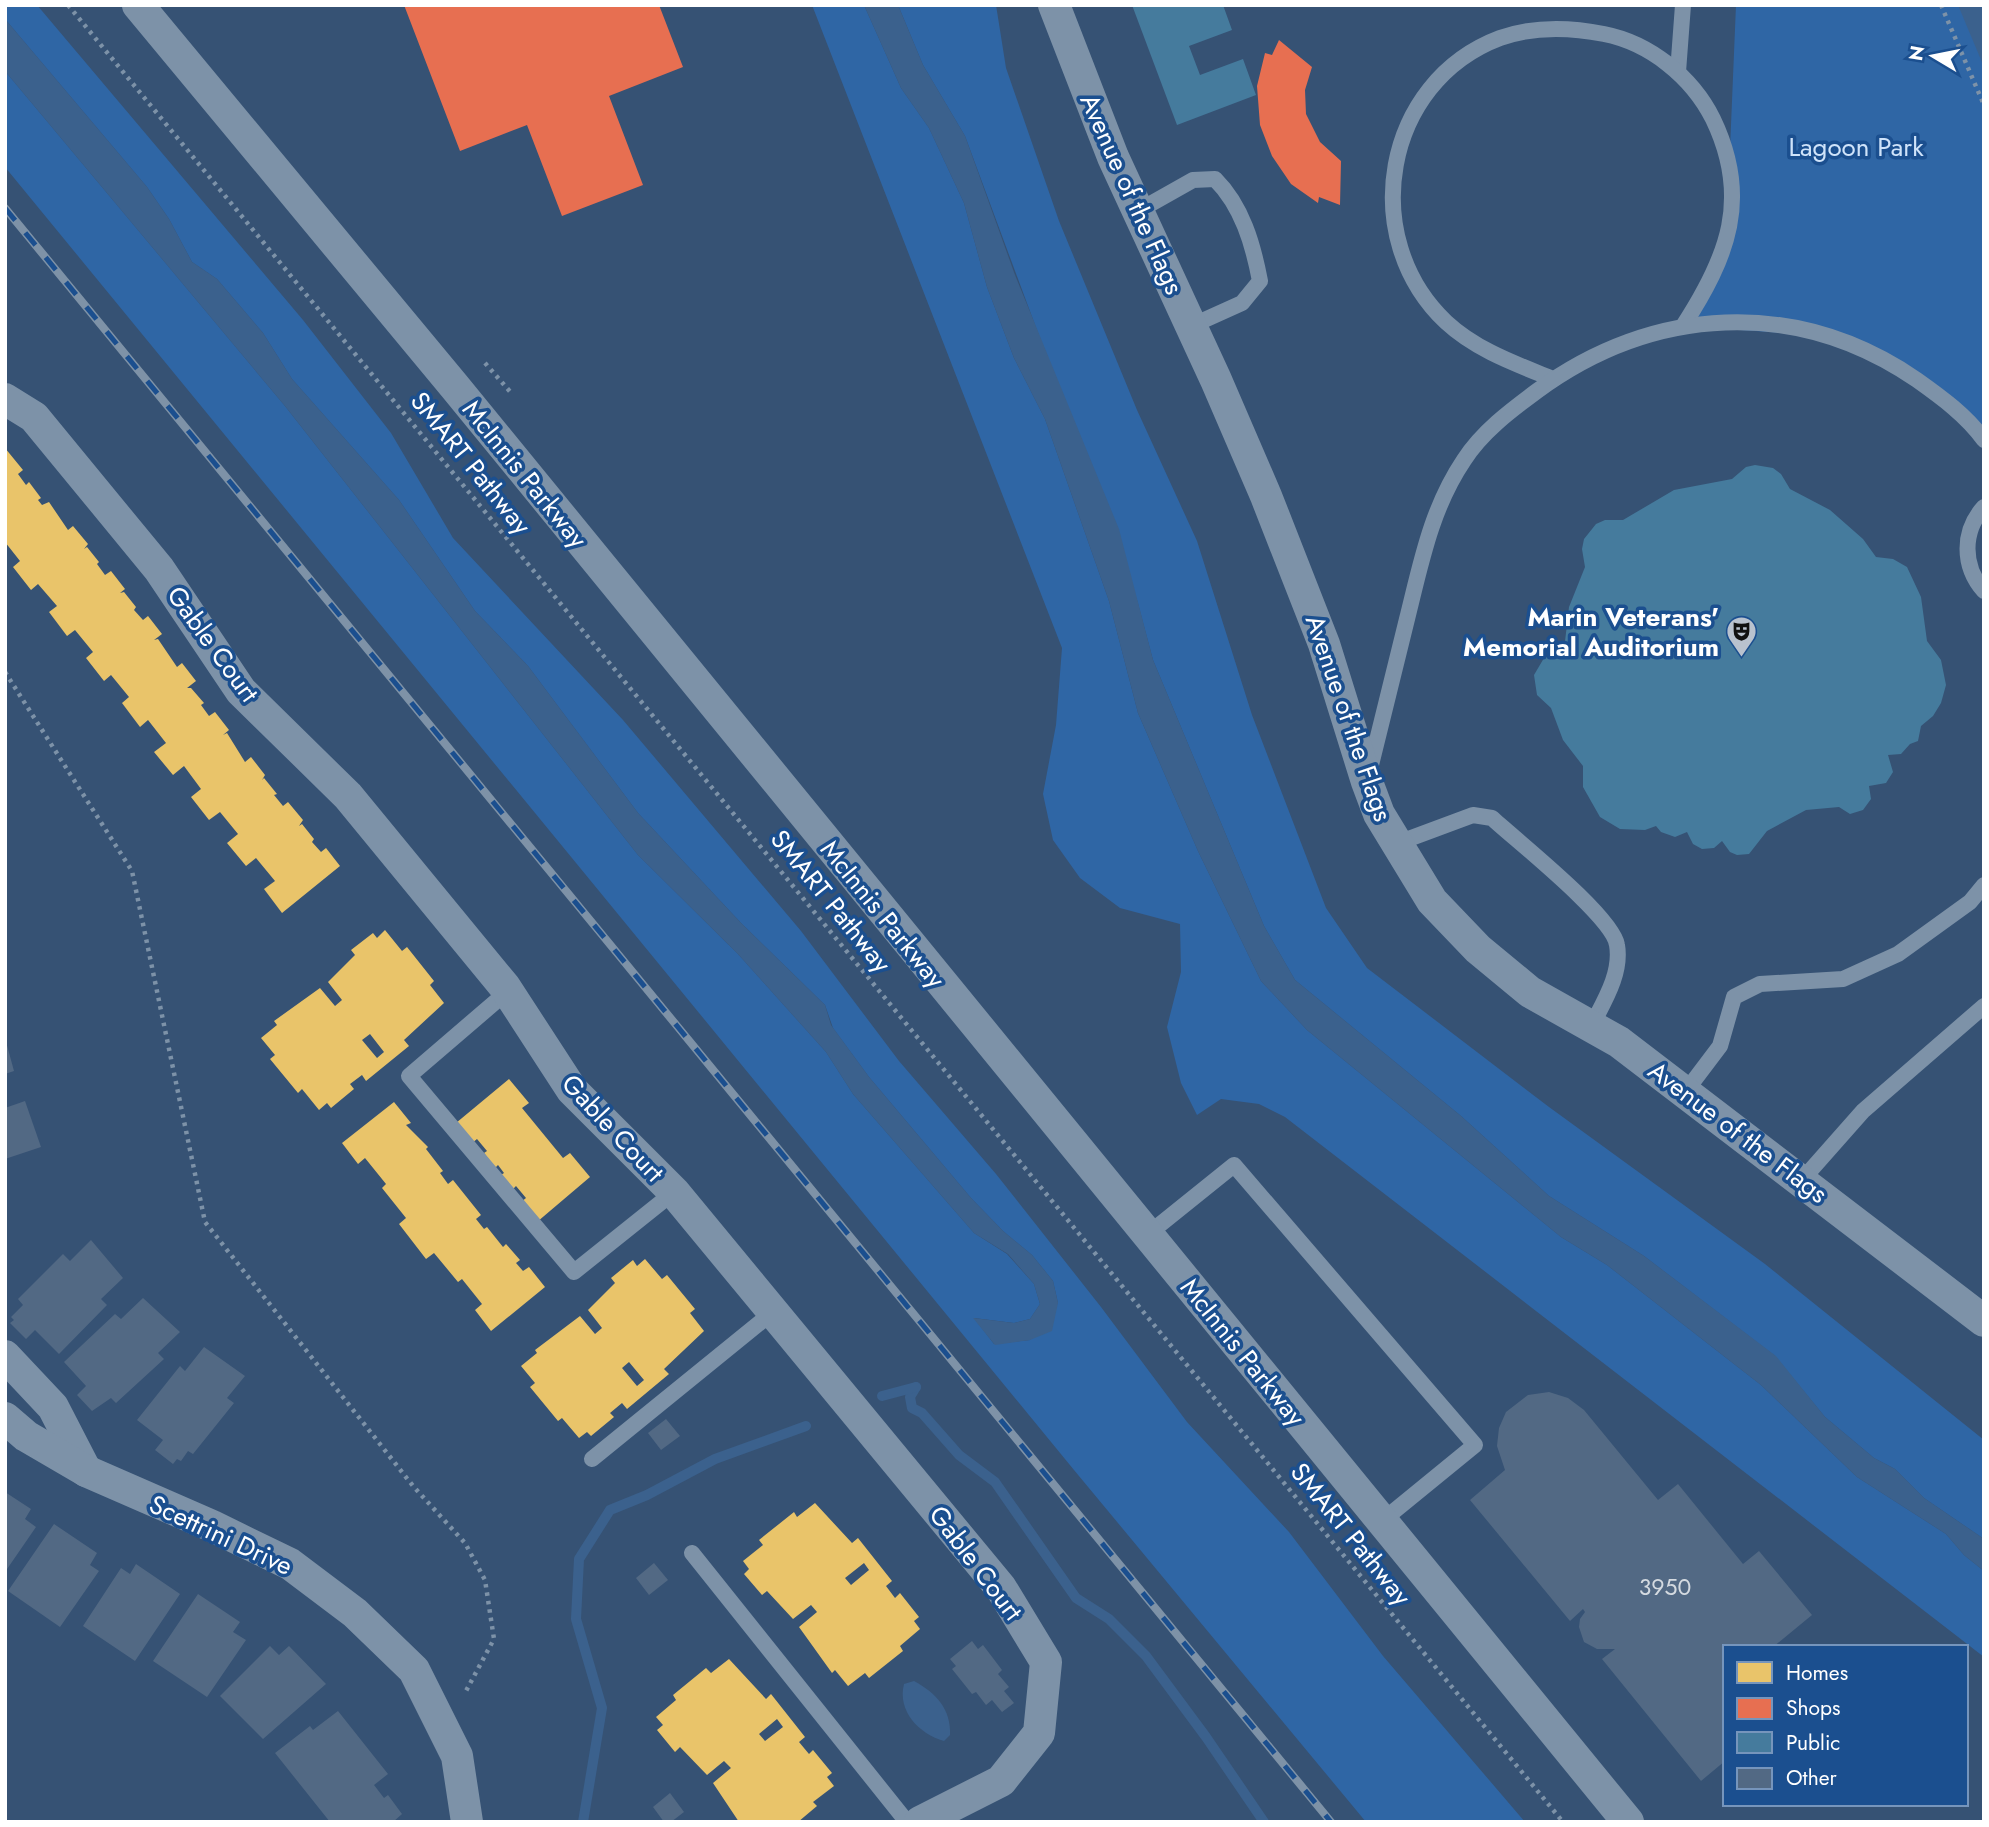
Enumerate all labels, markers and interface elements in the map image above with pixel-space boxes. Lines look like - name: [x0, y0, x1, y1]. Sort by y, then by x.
- north arrow: [1898, 21, 1968, 91]
- text: N: [1902, 43, 1931, 63]
- street label: Avenue of the Flags: [1071, 88, 1193, 300]
- park label: Lagoon Park: [1788, 128, 1924, 166]
- street label: SMART Pathway: [401, 383, 541, 543]
- street label: McInnis Parkway: [453, 392, 597, 556]
- street label: Gable Court: [158, 578, 269, 711]
- place label: Marin Veterans' Memorial Auditorium: [1463, 598, 1719, 666]
- street label: Avenue of the Flags: [1296, 610, 1402, 826]
- theatre icon: Marin Veterans' Memorial Auditorium: [1725, 615, 1759, 659]
- street label: SMART Pathway: [761, 821, 901, 981]
- street label: McInnis Parkway: [811, 832, 955, 996]
- street label: Avenue of the Flags: [1640, 1052, 1836, 1212]
- street label: Gable Court: [553, 1066, 674, 1191]
- street label: McInnis Parkway: [1171, 1270, 1315, 1434]
- street label: SMART Pathway: [1281, 1454, 1421, 1614]
- street label: Scettrini Drive: [143, 1485, 299, 1585]
- street label: Gable Court: [920, 1497, 1032, 1629]
- house number: 3950: [1639, 1570, 1691, 1604]
- legend: [1723, 1645, 1968, 1806]
- text: Homes: [1786, 1658, 1848, 1688]
- text: Shops: [1786, 1693, 1840, 1723]
- text: Public: [1786, 1728, 1840, 1758]
- text: Other: [1786, 1763, 1837, 1793]

